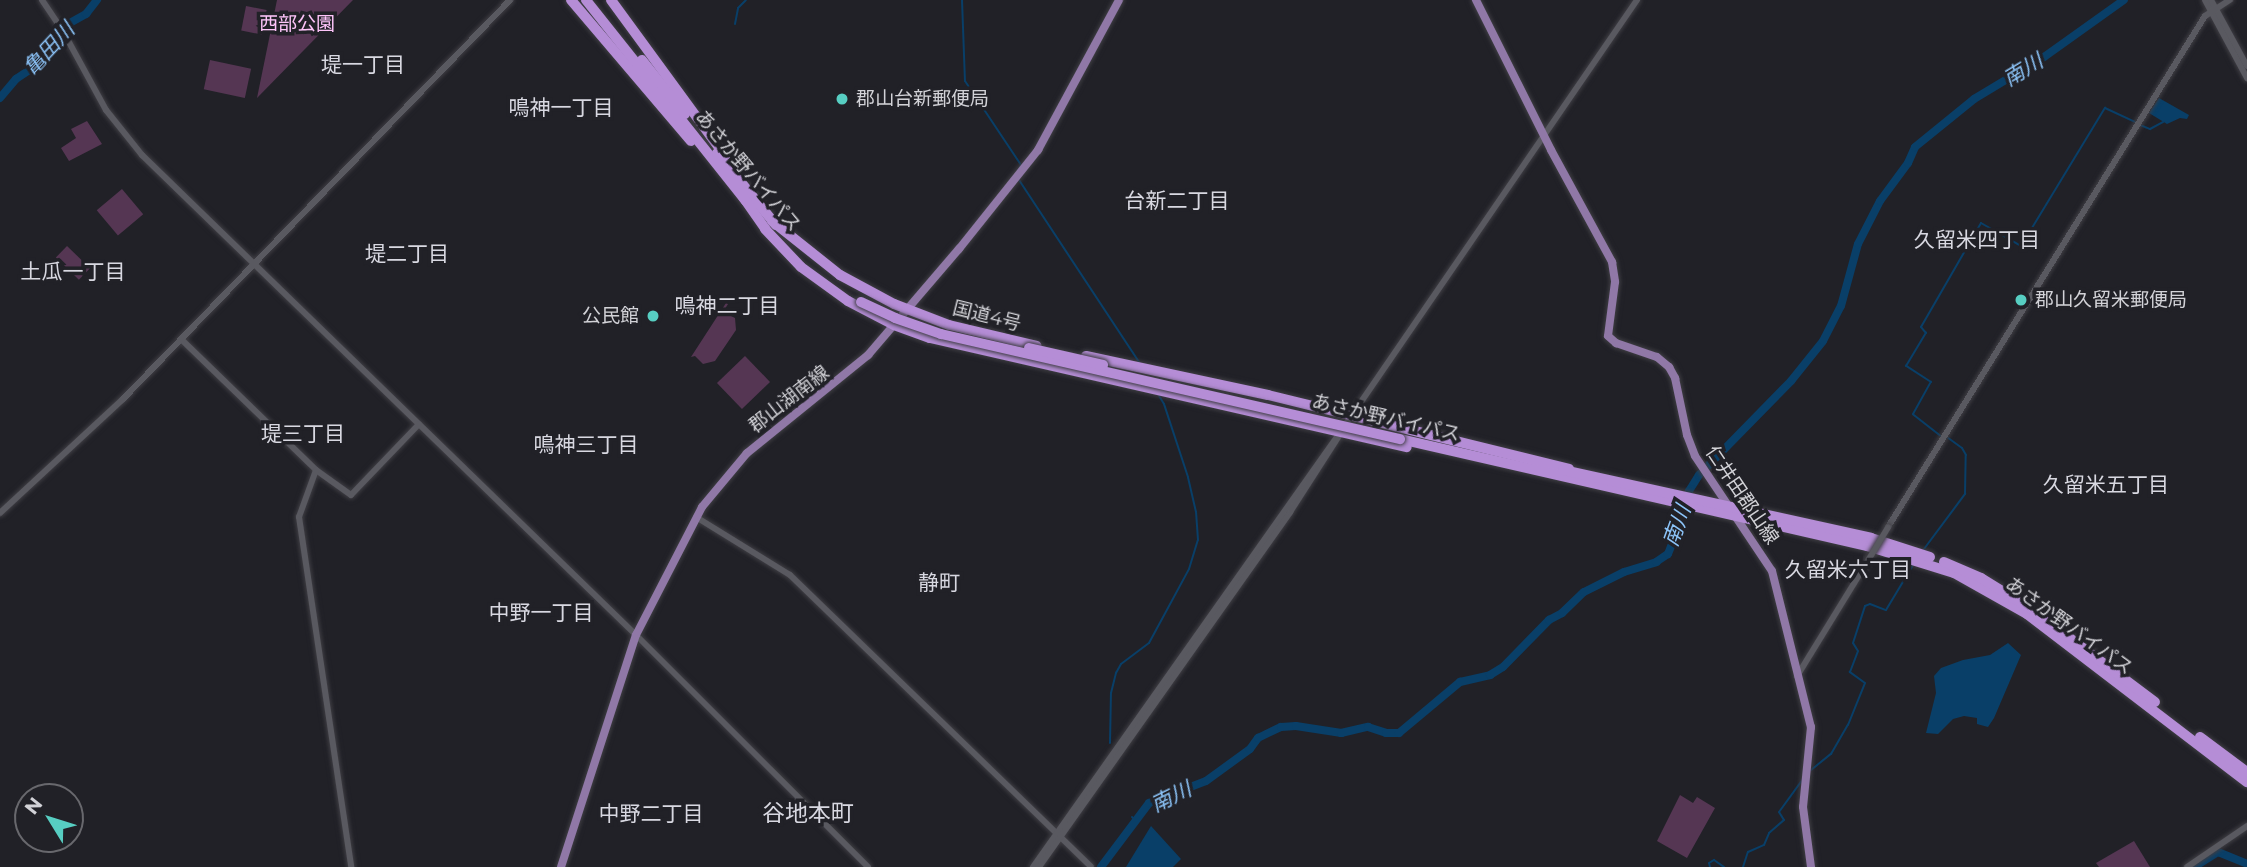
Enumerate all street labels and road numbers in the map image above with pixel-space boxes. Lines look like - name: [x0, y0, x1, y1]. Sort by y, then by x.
- street label: あさか野バイパス: [690, 105, 806, 237]
- street label: 国道4号: [950, 297, 1024, 335]
- street label: 郡山湖南線: [745, 361, 833, 437]
- street label: あさか野バイパス: [1309, 390, 1463, 446]
- street label: 仁井田郡山線: [1701, 441, 1783, 549]
- street label: あさか野バイパス: [2001, 572, 2137, 680]

